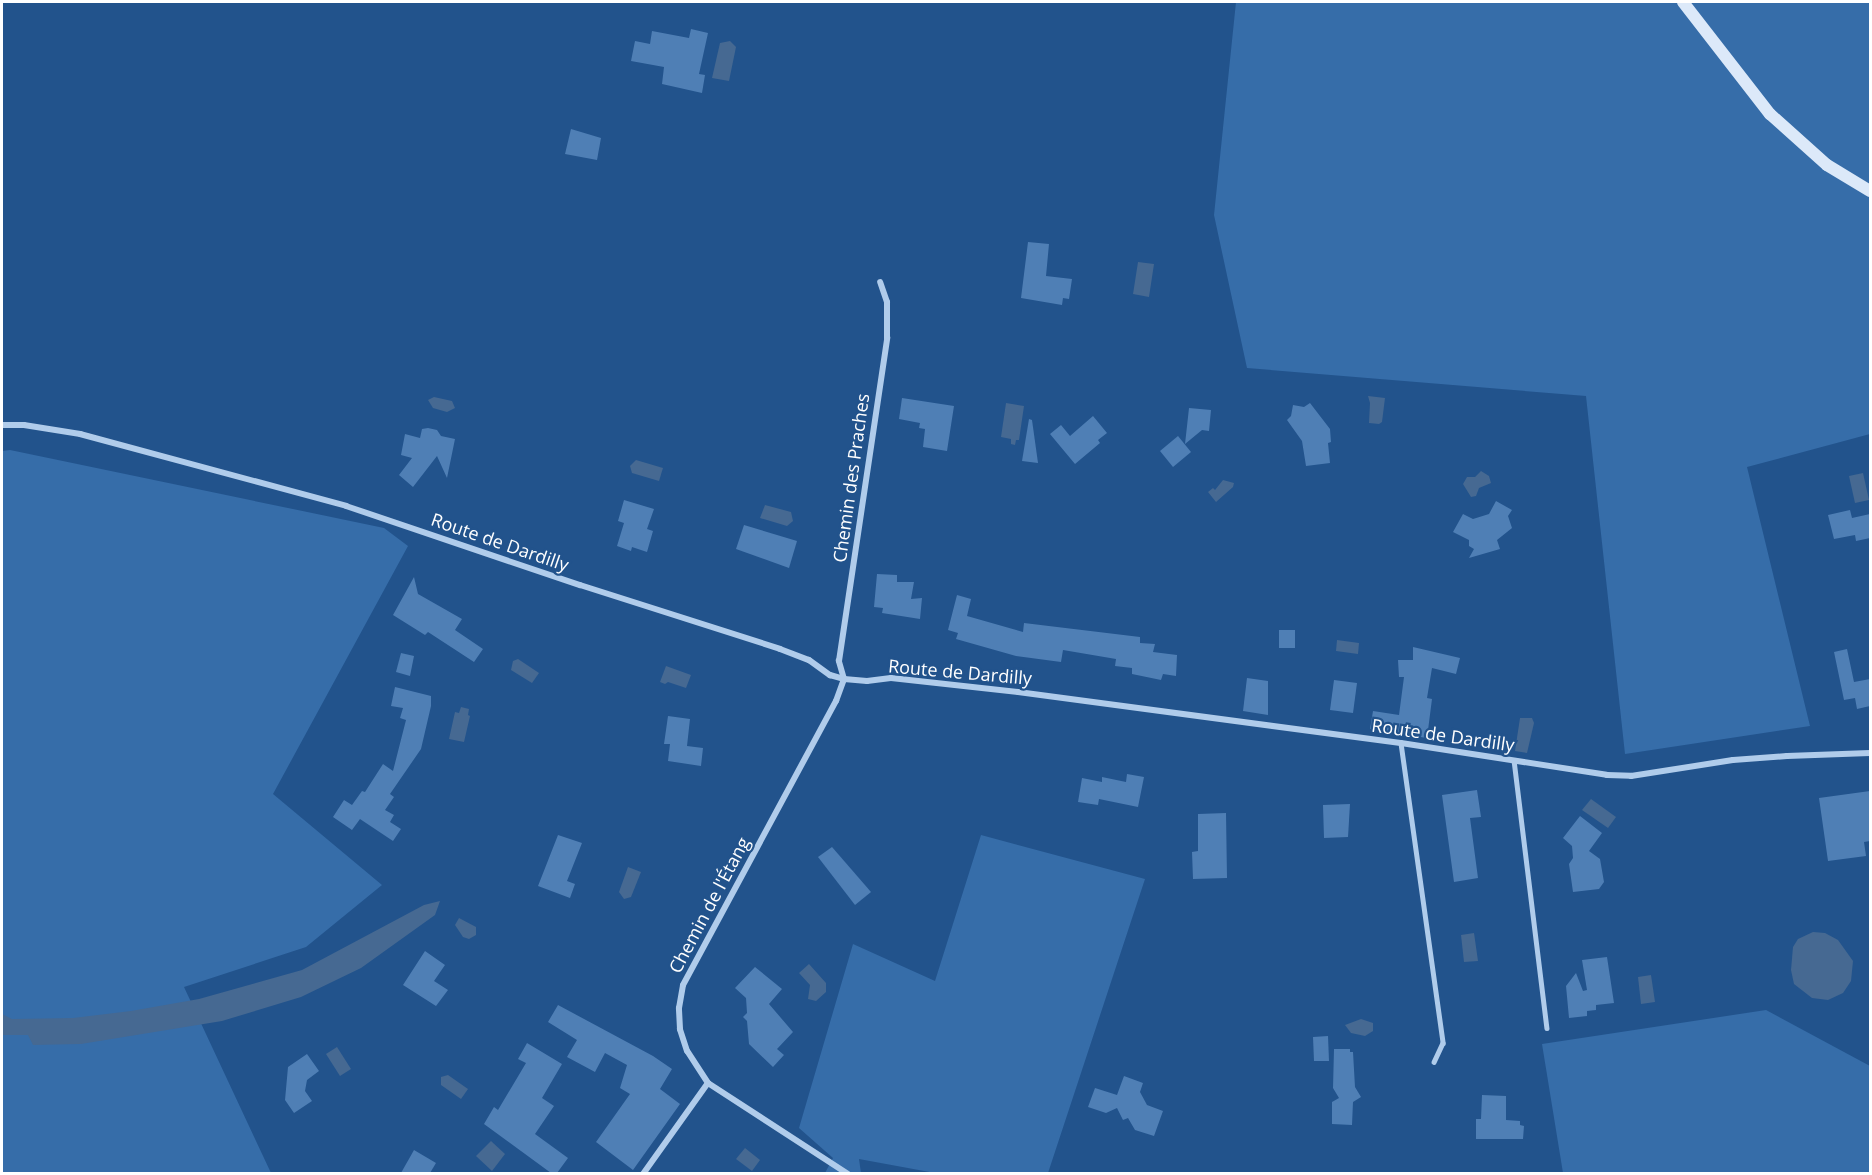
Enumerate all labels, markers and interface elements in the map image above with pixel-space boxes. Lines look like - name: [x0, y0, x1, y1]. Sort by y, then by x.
- street label: Chemin des Praches: [828, 392, 874, 564]
- street label: Route de Dardilly: [428, 508, 572, 576]
- street label: Route de Dardilly: [887, 655, 1033, 689]
- street label: Route de Dardilly: [1370, 714, 1516, 756]
- street label: Chemin de l'Étang: [664, 833, 754, 977]

